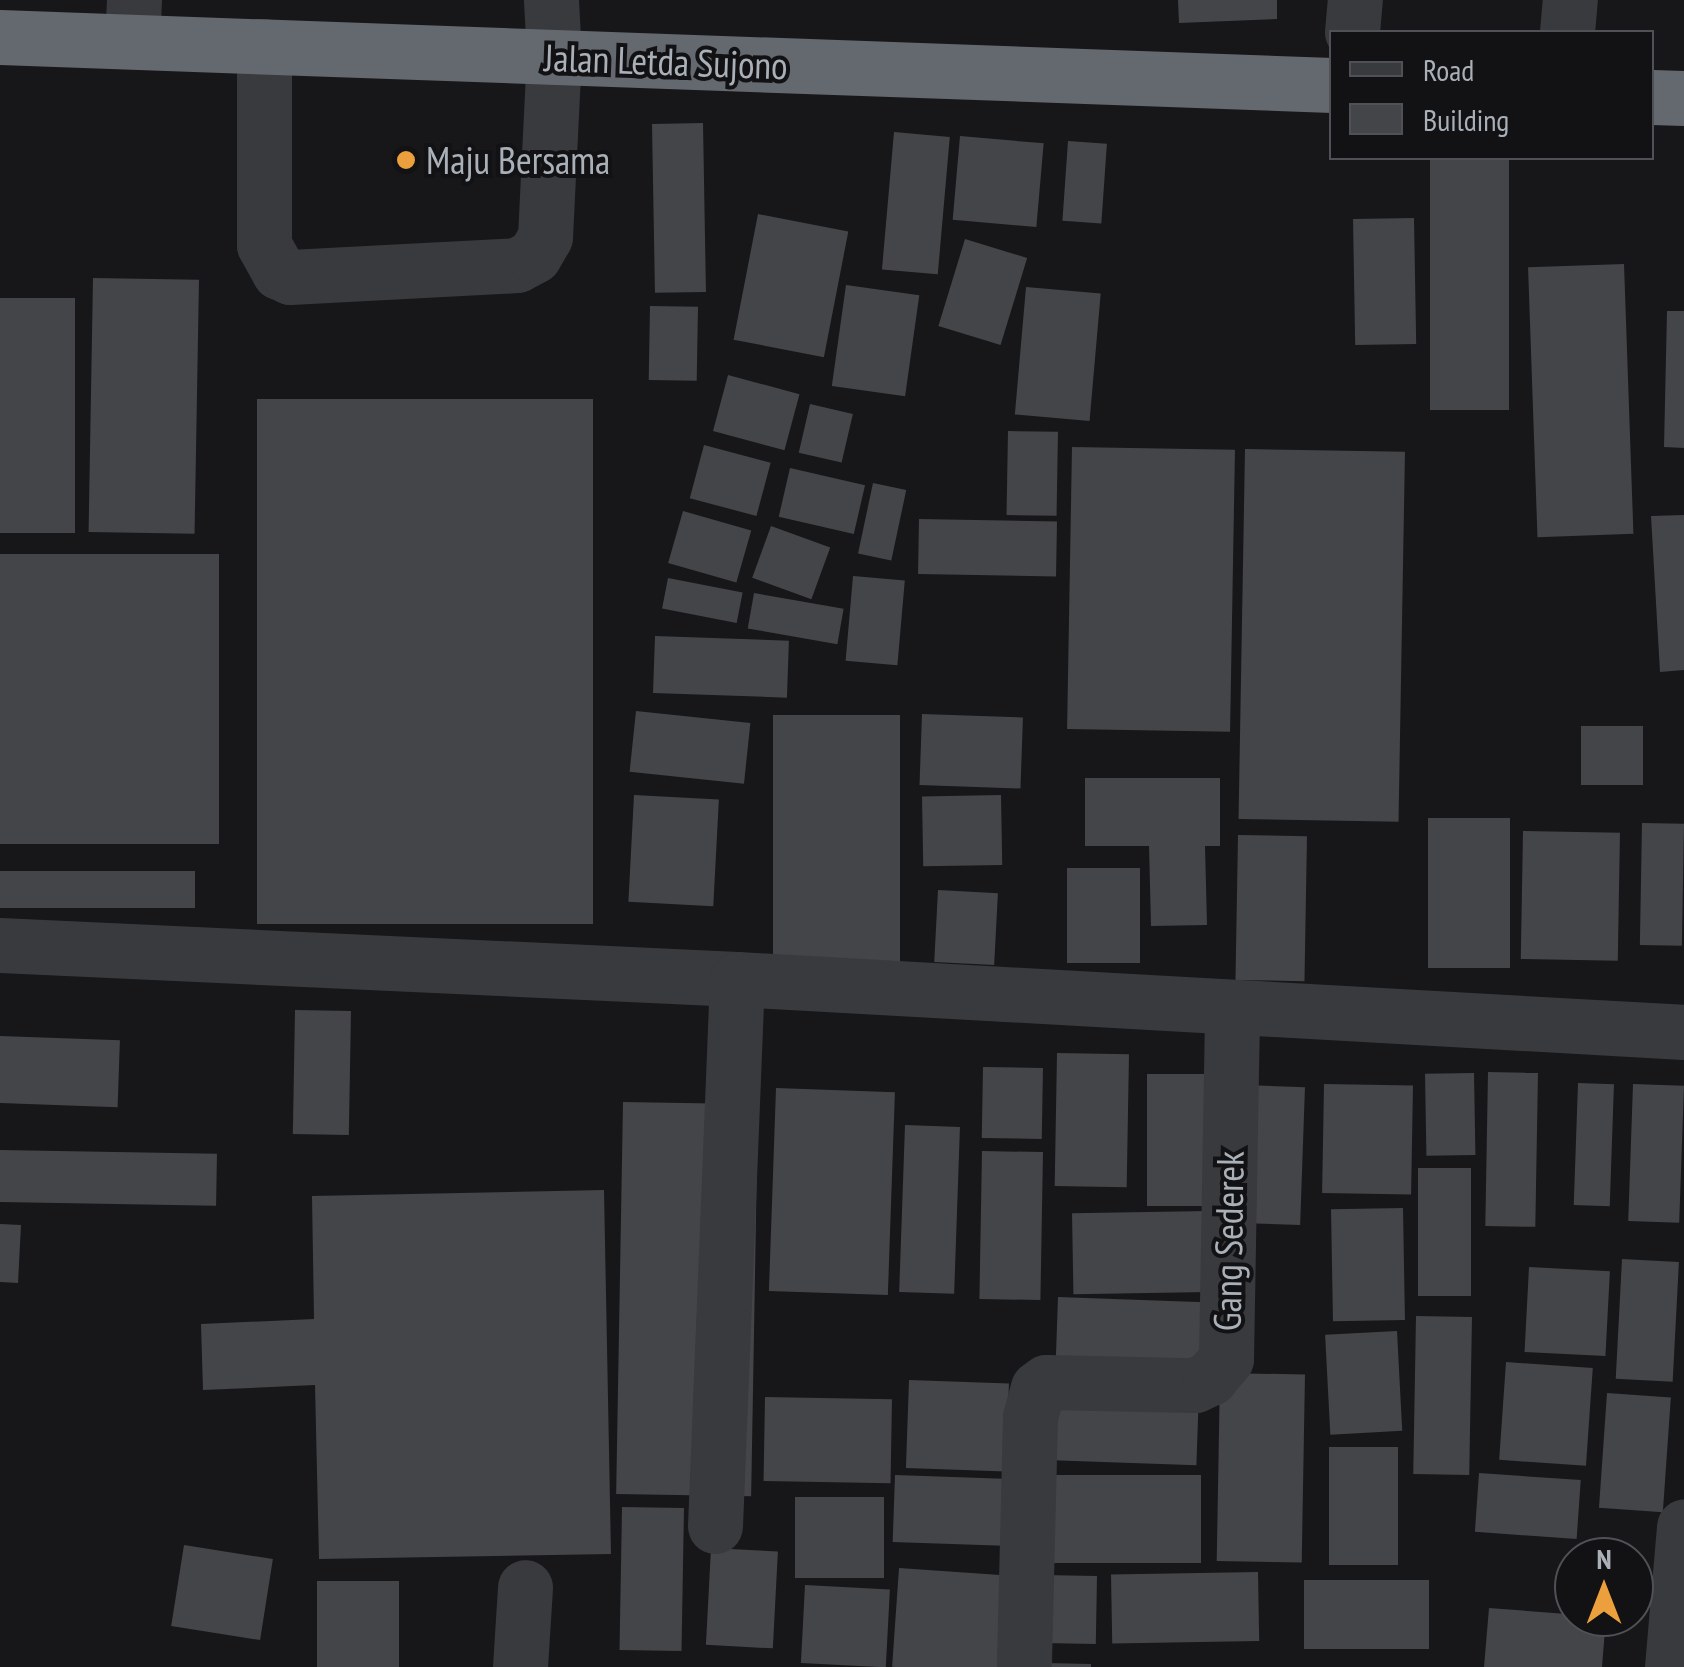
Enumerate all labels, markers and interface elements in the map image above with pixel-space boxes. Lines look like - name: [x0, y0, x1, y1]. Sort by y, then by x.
- legend: [1329, 30, 1654, 160]
- street label: Jalan Letda Sujono: [544, 34, 788, 88]
- text: Road: [1423, 50, 1474, 89]
- text: Building: [1423, 100, 1509, 139]
- place label: Maju Bersama: [426, 137, 610, 183]
- marker: Maju Bersama: [395, 149, 417, 171]
- street label: Gang Sederek: [1204, 1151, 1252, 1331]
- north arrow: [1554, 1537, 1654, 1637]
- text: N: [1596, 1540, 1612, 1577]

